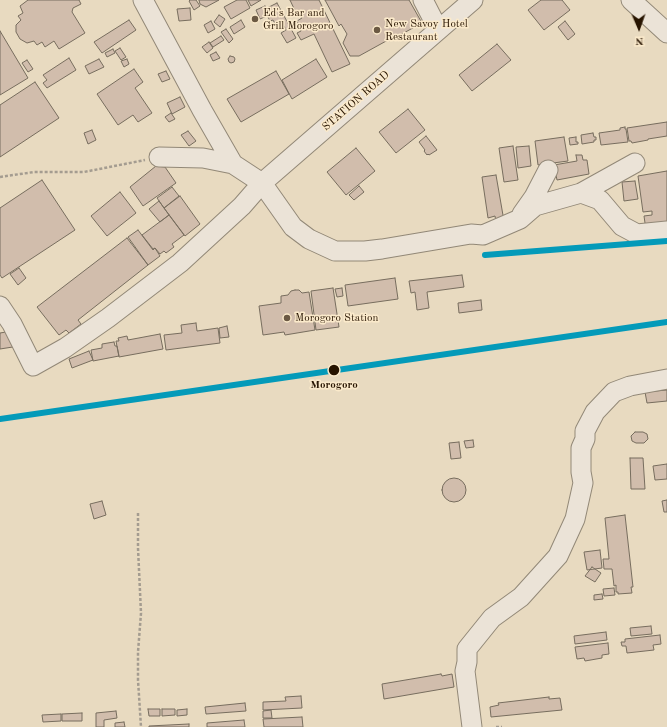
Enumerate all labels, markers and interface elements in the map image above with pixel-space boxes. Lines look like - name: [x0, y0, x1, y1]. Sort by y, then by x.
- place label: Ed's Bar and Grill Morogoro: [263, 6, 333, 32]
- north arrow: [619, 8, 659, 48]
- marker: Ed's Bar and Grill Morogoro: [250, 14, 260, 24]
- place label: New Savoy Hotel Restaurant: [385, 17, 468, 43]
- marker: New Savoy Hotel Restaurant: [372, 25, 382, 35]
- text: N: [635, 35, 644, 46]
- street label: STATION ROAD: [320, 68, 392, 134]
- place label: Morogoro Station: [295, 311, 378, 325]
- marker: Morogoro Station: [282, 313, 292, 323]
- marker: Morogoro: [327, 363, 341, 377]
- place label: Morogoro: [310, 378, 358, 392]

